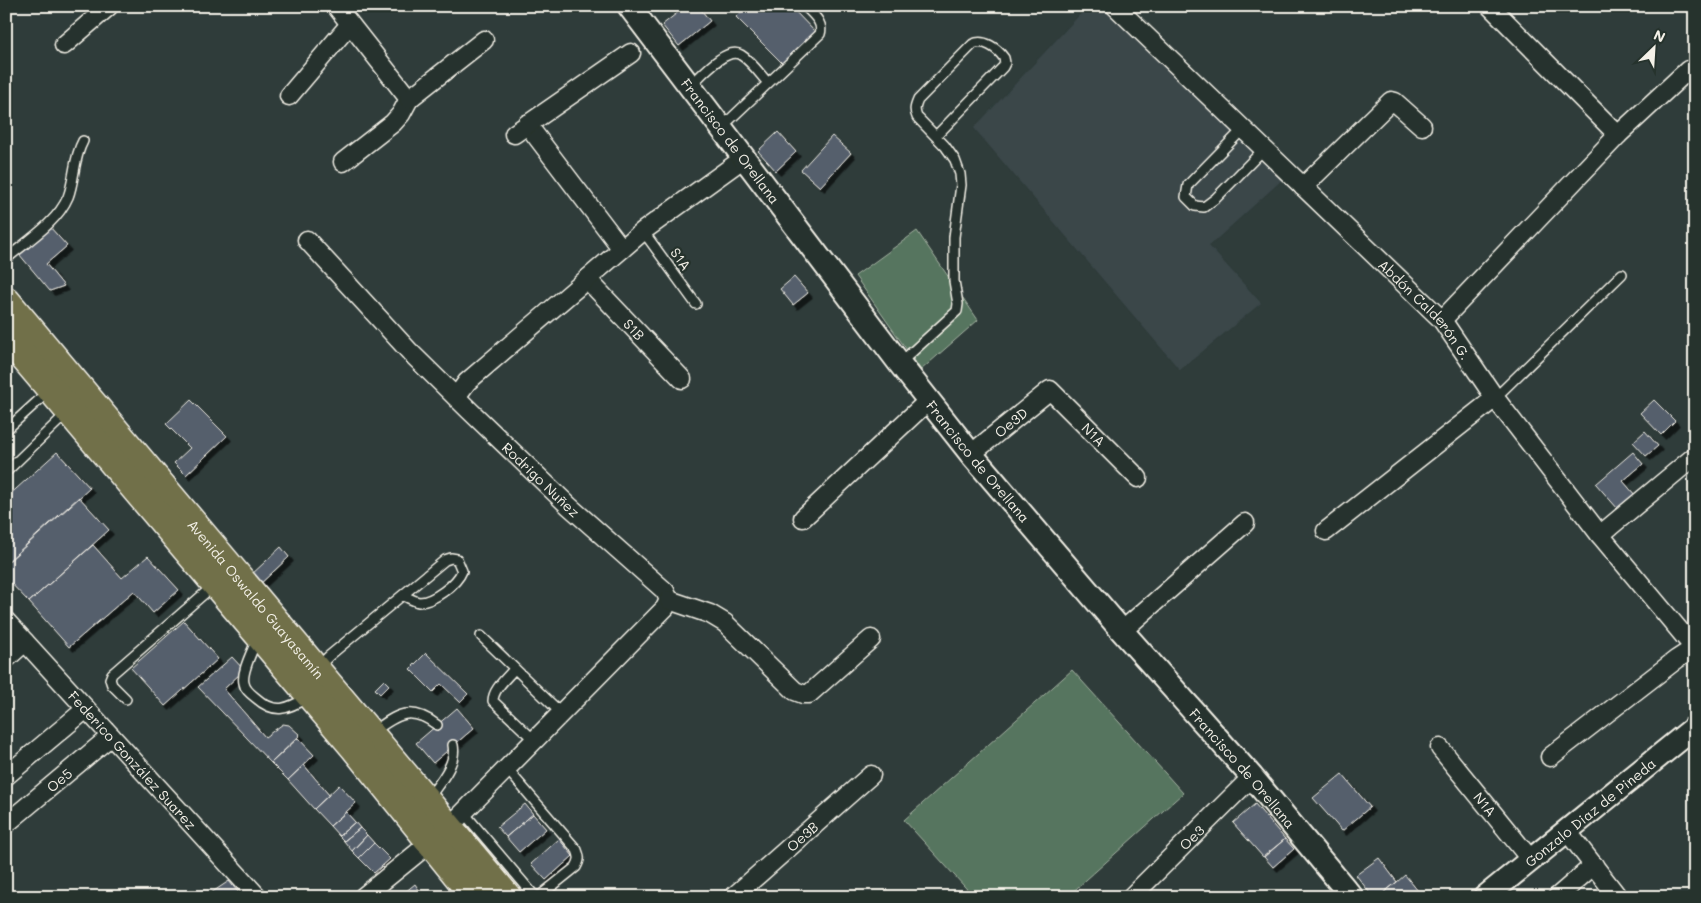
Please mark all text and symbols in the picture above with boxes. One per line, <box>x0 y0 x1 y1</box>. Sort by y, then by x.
north arrow <box>1628 22 1678 72</box>
text: N <box>1651 25 1669 47</box>
street label: Francisco de Orellana <box>677 74 785 207</box>
street label: S1A <box>666 244 696 274</box>
street label: Abdón Calderón G. <box>1375 255 1476 363</box>
street label: S1B <box>620 314 649 344</box>
street label: Francisco de Orellana <box>923 396 1035 526</box>
street label: Oe3D <box>990 403 1031 441</box>
street label: N1A <box>1078 418 1110 450</box>
street label: Rodrigo Nuñez <box>498 438 584 521</box>
street label: Avenida Oswaldo Guayasamín <box>184 515 329 683</box>
street label: Federico González Suarez <box>64 686 201 833</box>
street label: Francisco de Orellana <box>1186 704 1300 832</box>
street label: Gonzalo Diaz de Pineda <box>1521 753 1659 871</box>
street label: Oe5 <box>42 763 76 796</box>
street label: N1A <box>1470 788 1501 820</box>
street label: Oe3B <box>782 817 822 855</box>
street label: Oe3 <box>1175 821 1208 854</box>

